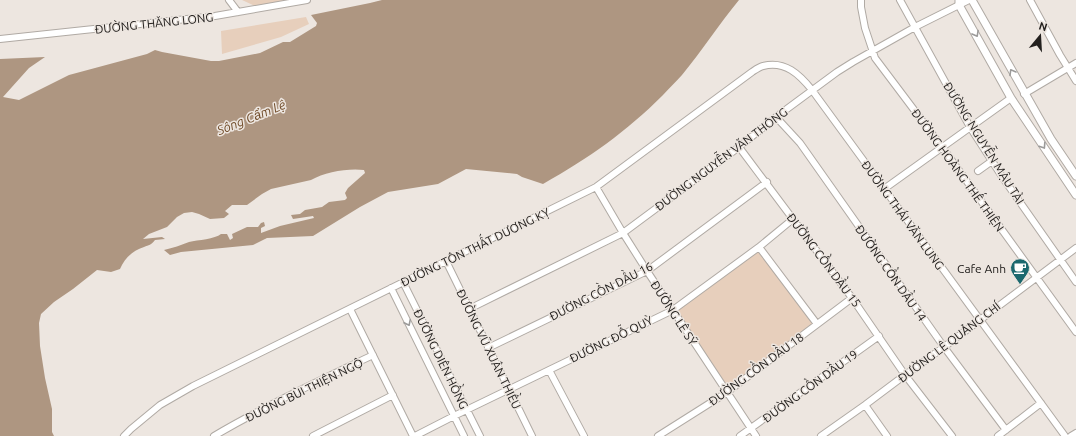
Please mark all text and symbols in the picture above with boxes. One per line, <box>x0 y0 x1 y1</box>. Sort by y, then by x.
street label: ĐƯỜNG THĂNG LONG <box>94 10 214 36</box>
north arrow <box>1020 16 1060 56</box>
text: N <box>1037 20 1049 33</box>
one-way arrow <box>971 30 978 38</box>
one-way arrow <box>1009 68 1016 76</box>
street label: ĐƯỜNG NGUYỄN MẬU TÀI <box>940 79 1029 207</box>
water label: Sông Cẩm Lệ <box>214 97 288 138</box>
street label: ĐƯỜNG NGUYỄN VĂN THÔNG <box>651 103 790 213</box>
street label: ĐƯỜNG HOÀNG THẾ THIỆN <box>908 105 1009 234</box>
one-way arrow <box>1038 142 1045 149</box>
street label: ĐƯỜNG THÁI VĂN LUNG <box>859 158 947 272</box>
street label: ĐƯỜNG TÔN THẤT DƯƠNG KỴ <box>397 203 552 290</box>
street label: ĐƯỜNG CỒN DẦU 15 <box>784 209 866 309</box>
street label: ĐƯỜNG CỒN DẦU 14 <box>853 221 931 324</box>
street label: ĐƯỜNG CỒN DẦU 16 <box>546 257 655 323</box>
cafe icon: Cafe Anh <box>1009 257 1031 285</box>
place label: Cafe Anh <box>957 262 1006 275</box>
street label: ĐƯỜNG LÊ SỸ <box>648 278 700 348</box>
street label: ĐƯỜNG VŨ XUÂN THIỀU <box>454 286 526 411</box>
street label: ĐƯỜNG LÊ QUẢNG CHÍ <box>895 298 1003 385</box>
street label: ĐƯỜNG DIÊN HỒNG <box>411 306 473 411</box>
street label: ĐƯỜNG ĐỖ QUỲ <box>567 312 655 365</box>
one-way arrow <box>403 319 411 327</box>
street label: ĐƯỜNG CỒN DẦU 18 <box>704 328 806 408</box>
street label: ĐƯỜNG CỒN DẦU 19 <box>758 345 860 425</box>
street label: ĐƯỜNG BÙI THIỆN NGỘ <box>243 356 365 425</box>

